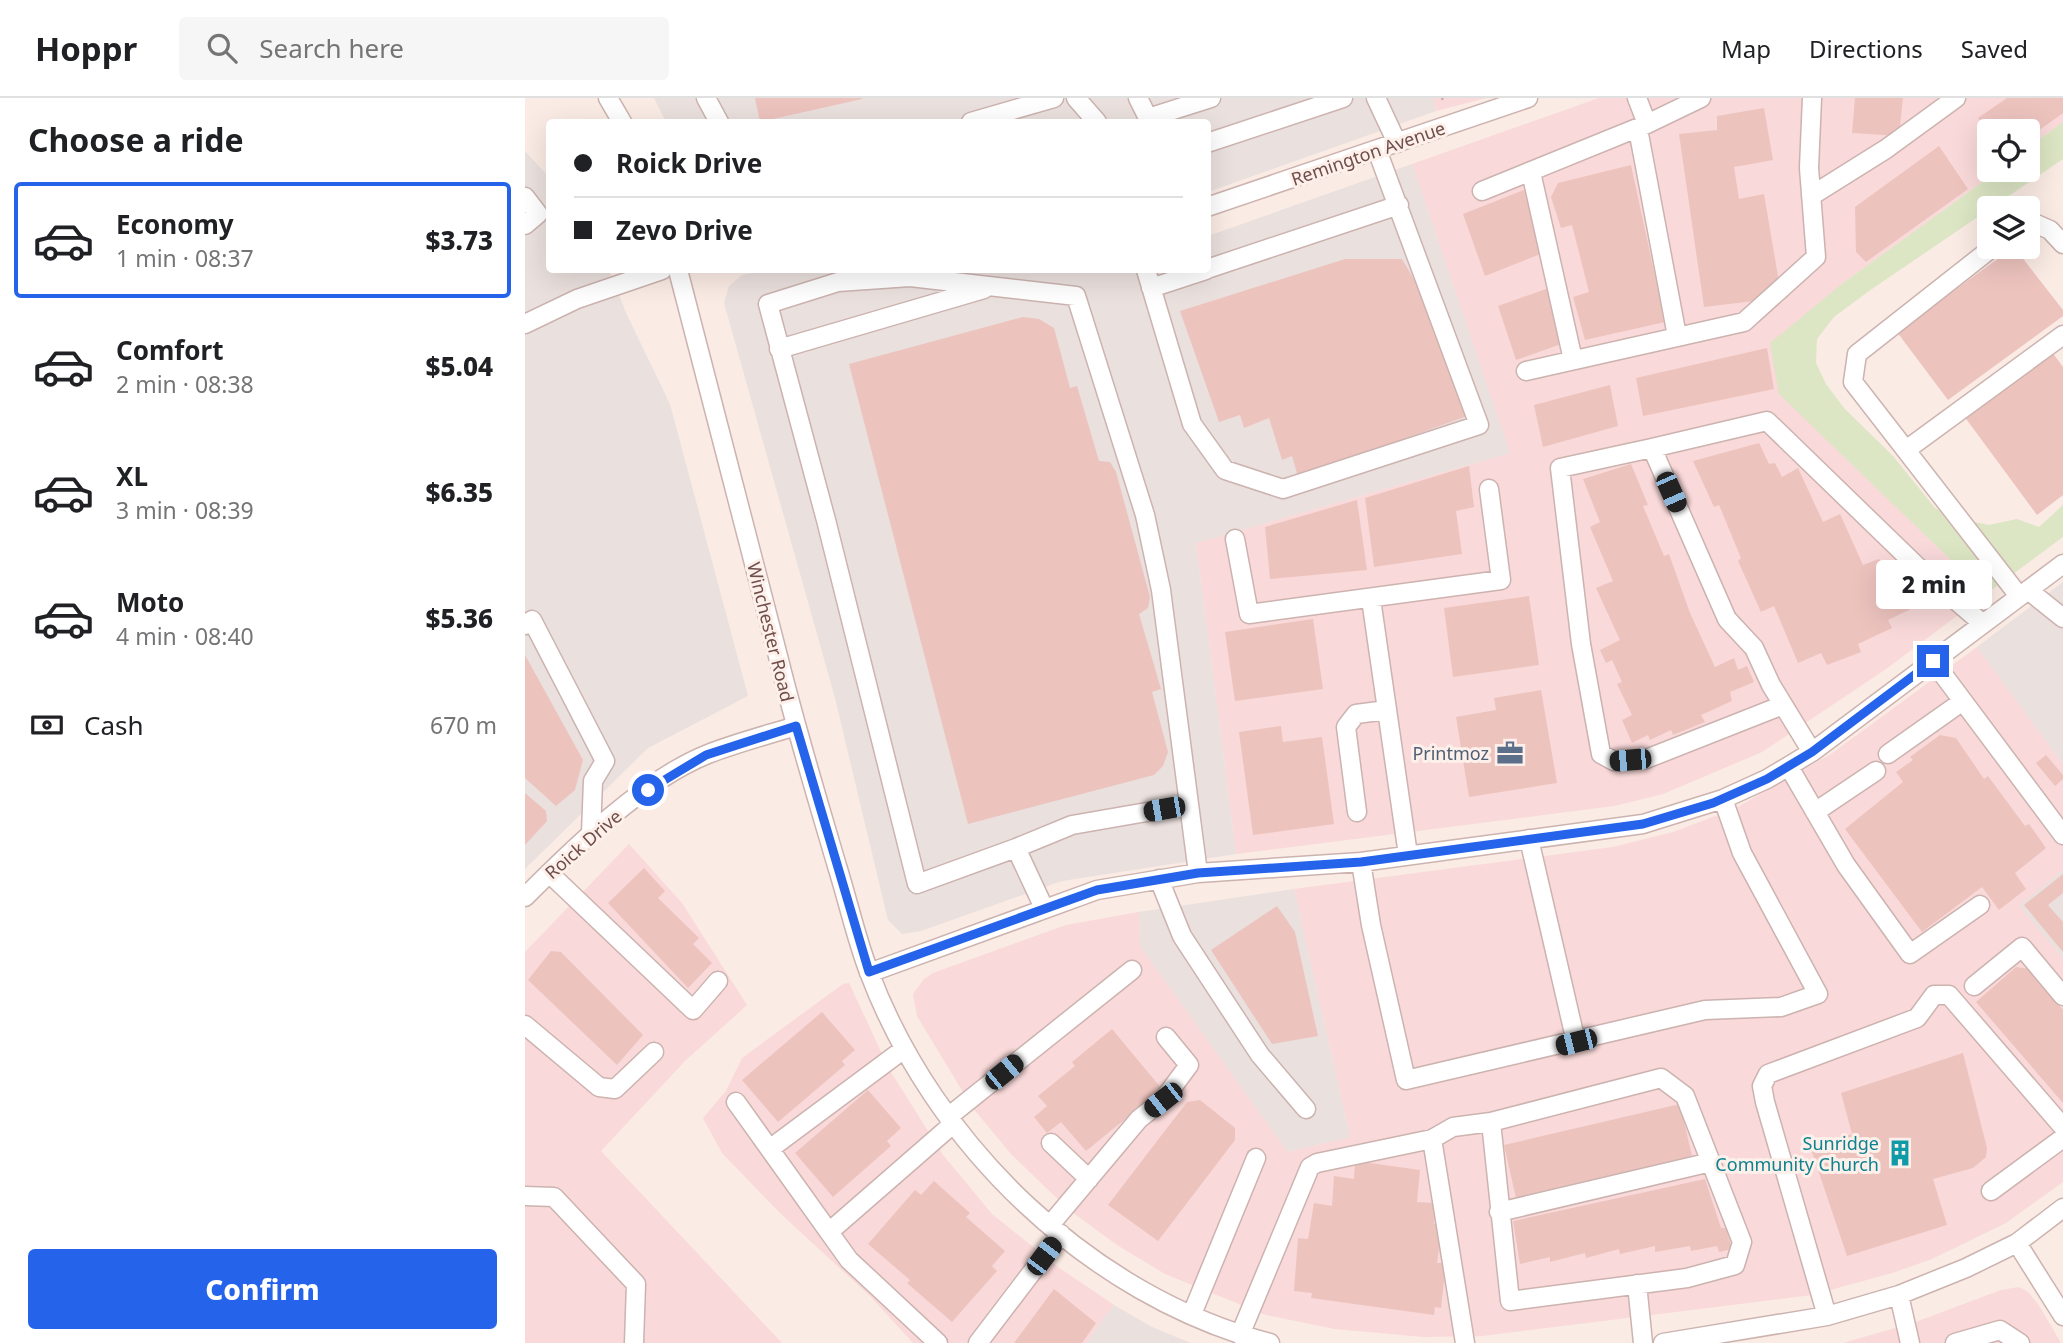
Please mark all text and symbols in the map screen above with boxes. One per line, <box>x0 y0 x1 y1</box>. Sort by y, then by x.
search box <box>179 17 669 80</box>
text: Hoppr <box>35 26 137 71</box>
icon: search <box>203 29 241 67</box>
text: Search here <box>259 30 404 66</box>
text: Map <box>1721 32 1771 65</box>
text: Directions <box>1809 32 1923 65</box>
text: Saved <box>1961 32 2028 65</box>
street label: Remington Avenue <box>1288 115 1448 191</box>
text: Choose a ride <box>28 118 244 161</box>
map controls <box>1977 119 2040 259</box>
button: locate <box>1977 119 2040 182</box>
text: Roick Drive <box>616 145 762 181</box>
button: layers <box>1977 196 2040 259</box>
text: Economy <box>116 206 234 242</box>
icon: car <box>32 209 95 272</box>
text: Zevo Drive <box>616 212 753 248</box>
text: $3.73 <box>426 222 493 258</box>
text: 1 min · 08:37 <box>116 242 254 274</box>
text: Comfort <box>116 332 224 368</box>
icon: car <box>32 335 95 398</box>
text: $5.04 <box>426 348 493 384</box>
text: 2 min · 08:38 <box>116 368 254 400</box>
text: XL <box>116 458 148 494</box>
icon: car <box>32 461 95 524</box>
car <box>1653 469 1690 515</box>
text: $6.35 <box>426 474 493 510</box>
text: 3 min · 08:39 <box>116 494 254 526</box>
street label: Winchester Road <box>742 560 800 704</box>
callout: 2 min <box>1875 560 1991 608</box>
text: 2 min <box>1902 568 1966 600</box>
text: Moto <box>116 584 184 620</box>
icon: car <box>32 587 95 650</box>
text: $5.36 <box>426 600 493 636</box>
text: 4 min · 08:40 <box>116 620 254 652</box>
route end <box>1917 645 1949 677</box>
icon: cash <box>28 706 66 744</box>
text: Cash <box>84 707 144 743</box>
text: 670 m <box>430 709 497 741</box>
office icon: Printmoz <box>1495 738 1525 768</box>
place label: Printmoz <box>1412 741 1489 765</box>
car <box>1609 748 1652 772</box>
route start <box>632 774 664 806</box>
car <box>1142 795 1187 823</box>
street label: Roick Drive <box>540 804 626 884</box>
car <box>1554 1027 1599 1057</box>
car <box>982 1051 1027 1093</box>
car <box>1140 1079 1187 1121</box>
place label: Sunridge Community Church <box>1715 1131 1879 1176</box>
building icon: Sunridge Community Church <box>1885 1138 1915 1168</box>
car <box>1023 1233 1066 1279</box>
button: Confirm <box>28 1249 497 1329</box>

